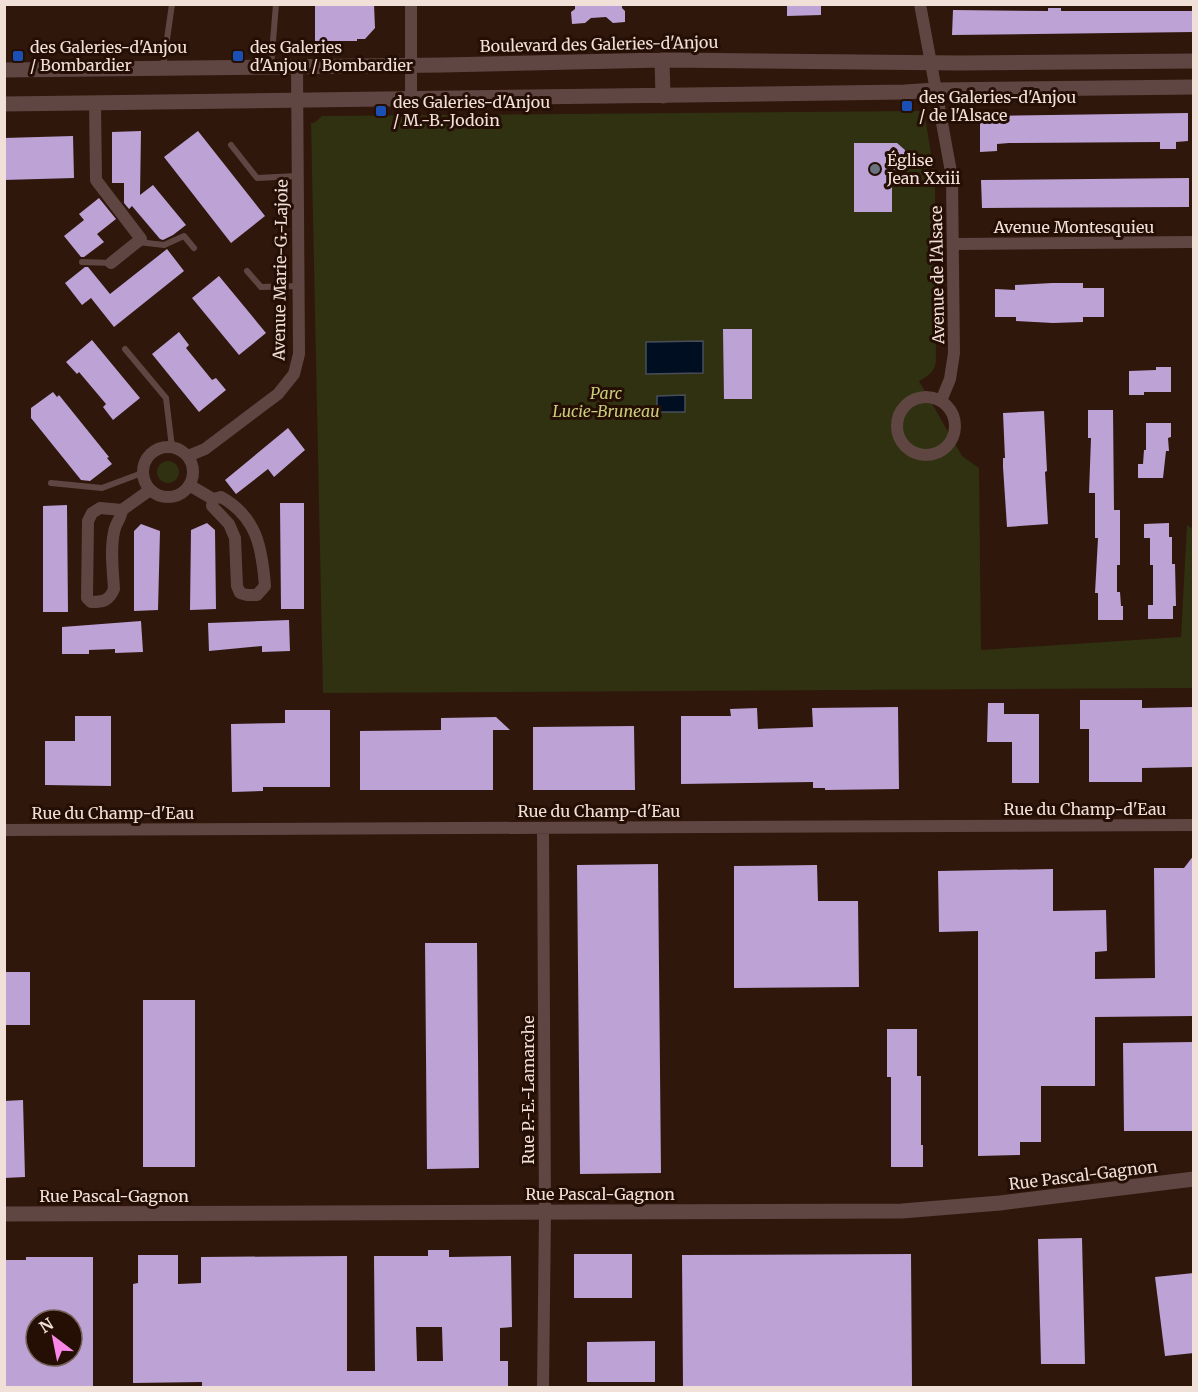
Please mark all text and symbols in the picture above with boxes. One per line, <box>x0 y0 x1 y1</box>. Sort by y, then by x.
street label: Boulevard des Galeries-d'Anjou <box>479 32 719 56</box>
place label: des Galeries-d'Anjou / Bombardier <box>30 37 187 75</box>
place label: des Galeries d'Anjou / Bombardier <box>250 37 413 75</box>
marker: des Galeries-d'Anjou / Bombardier <box>11 49 25 63</box>
marker: des Galeries d'Anjou / Bombardier <box>231 49 245 63</box>
place label: des Galeries-d'Anjou / de l'Alsace <box>919 87 1076 125</box>
place label: des Galeries-d'Anjou / M.-B.-Jodoin <box>393 92 550 130</box>
marker: des Galeries-d'Anjou / de l'Alsace <box>900 99 914 113</box>
marker: des Galeries-d'Anjou / M.-B.-Jodoin <box>374 104 388 118</box>
place label: Église Jean Xxiii <box>886 150 961 188</box>
marker: Église Jean Xxiii <box>868 162 882 176</box>
street label: Avenue Marie-G.-Lajoie <box>268 179 292 362</box>
street label: Avenue de l'Alsace <box>926 206 948 345</box>
street label: Avenue Montesquieu <box>993 217 1154 237</box>
park label: Parc Lucie-Bruneau <box>552 383 660 421</box>
street label: Rue du Champ-d'Eau <box>1004 799 1166 819</box>
street label: Rue du Champ-d'Eau <box>518 801 680 821</box>
street label: Rue du Champ-d'Eau <box>32 803 194 823</box>
street label: Rue P.-E.-Lamarche <box>518 1015 538 1165</box>
street label: Rue Pascal-Gagnon <box>1008 1156 1159 1194</box>
street label: Rue Pascal-Gagnon <box>525 1184 675 1204</box>
street label: Rue Pascal-Gagnon <box>39 1186 189 1206</box>
north arrow <box>24 1308 84 1368</box>
text: N <box>35 1313 57 1337</box>

